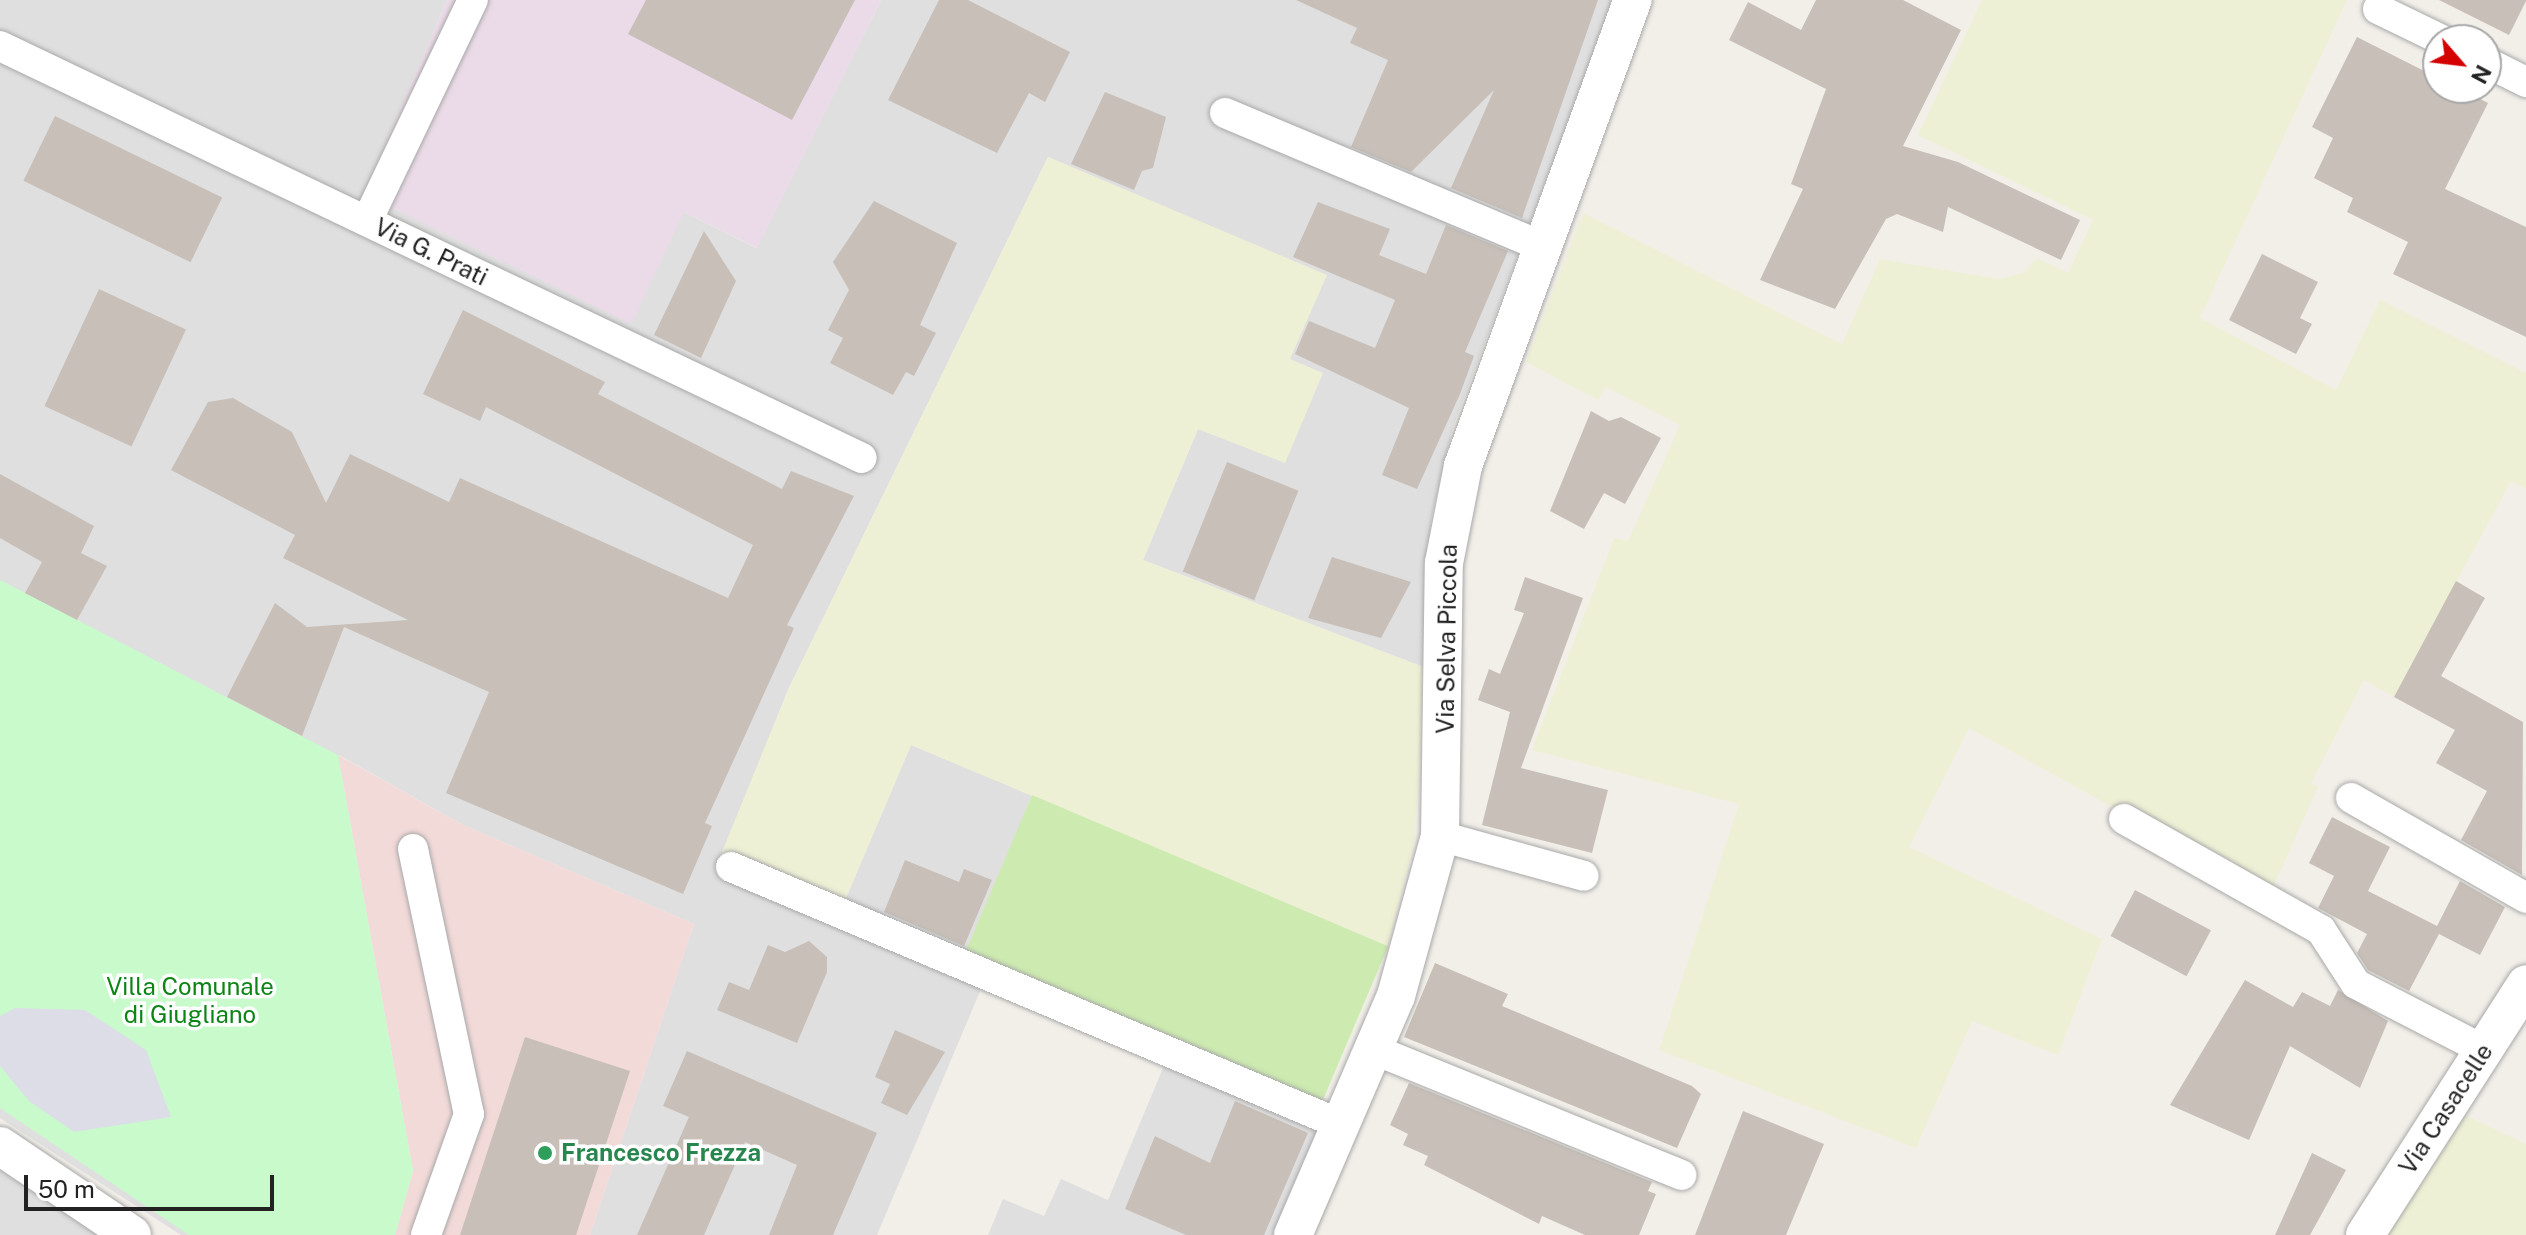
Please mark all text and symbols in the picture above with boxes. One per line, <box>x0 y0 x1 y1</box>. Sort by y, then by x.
north arrow <box>2422 24 2502 104</box>
text: N <box>2466 61 2497 88</box>
street label: Via G. Prati <box>370 212 492 292</box>
street label: Via Selva Piccola <box>1431 544 1463 734</box>
park label: Villa Comunale di Giugliano <box>106 973 274 1029</box>
street label: Via Casacelle <box>2393 1038 2499 1180</box>
place label: Francesco Frezza <box>561 1139 761 1167</box>
marker: Francesco Frezza <box>536 1144 554 1162</box>
scale bar <box>28 1159 278 1209</box>
text: 50 m <box>38 1175 95 1203</box>

